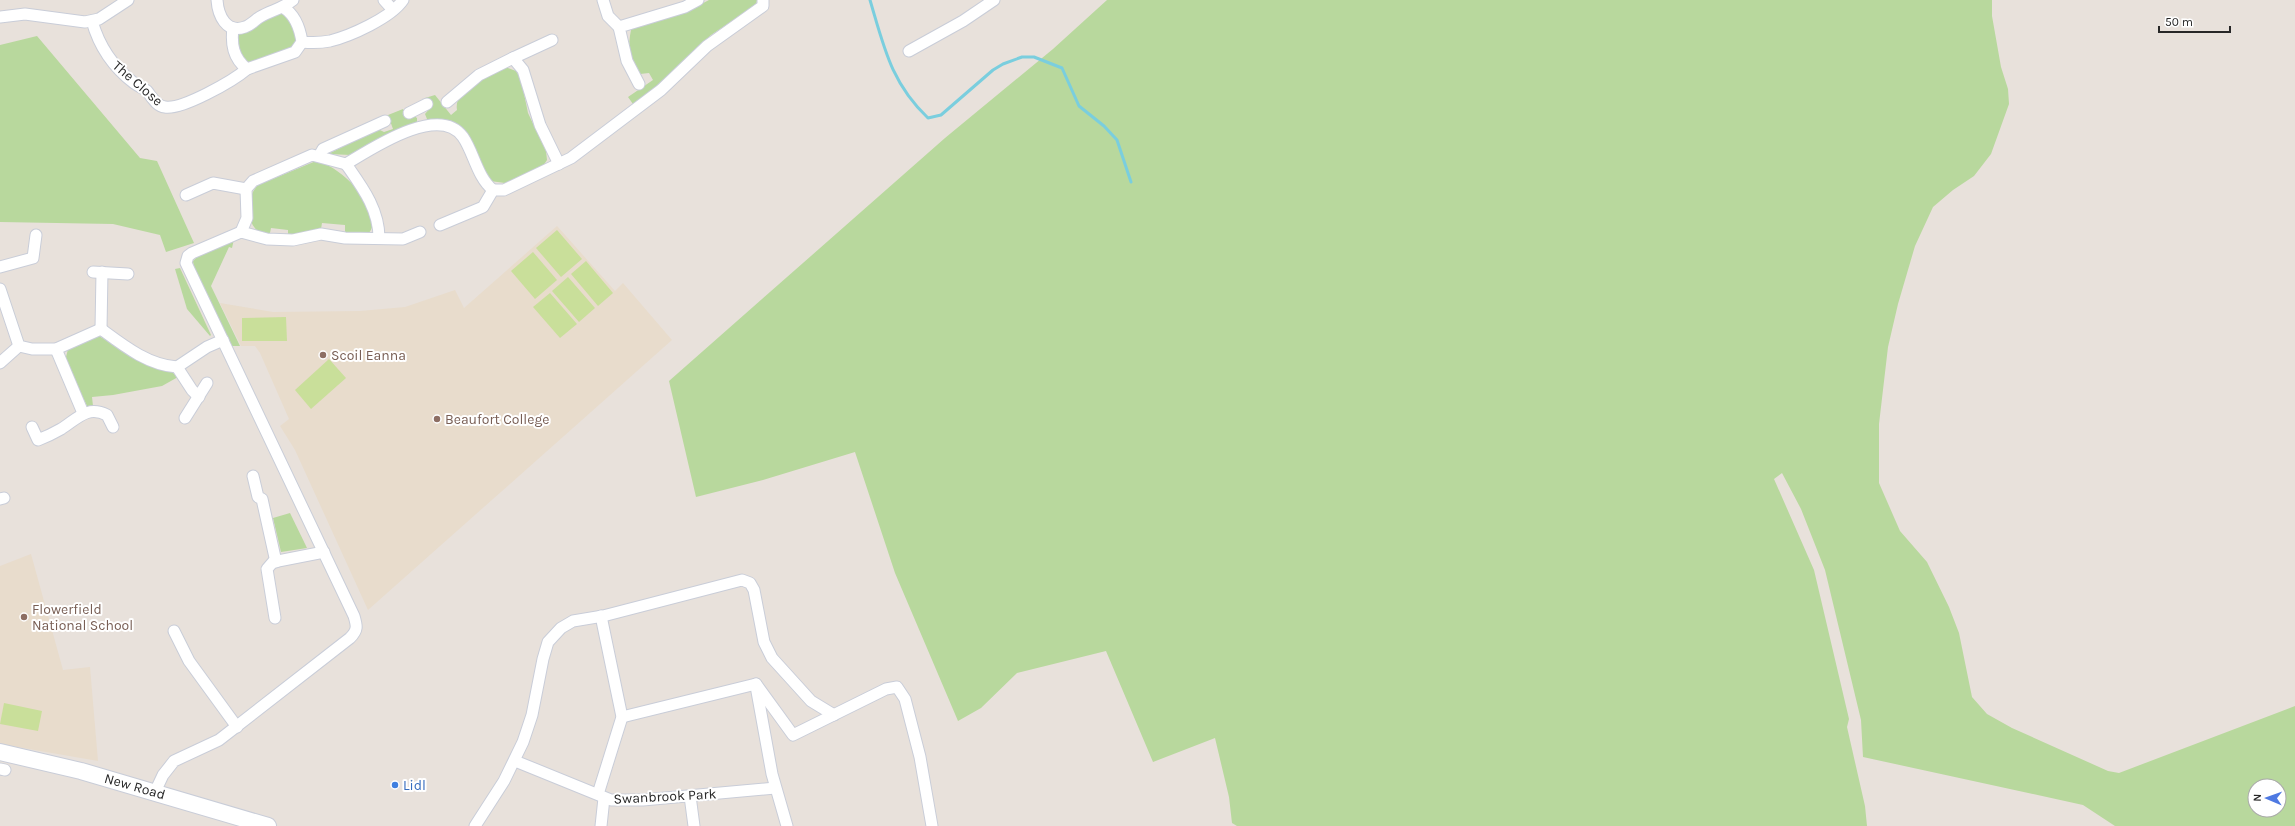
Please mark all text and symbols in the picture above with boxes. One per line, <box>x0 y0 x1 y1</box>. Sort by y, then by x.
scale bar <box>2159 8 2230 34</box>
text: 50 m <box>2165 15 2193 29</box>
street label: The Close <box>109 57 166 110</box>
place label: Scoil Eanna <box>331 347 406 364</box>
marker: Scoil Eanna <box>318 350 328 360</box>
place label: Beaufort College <box>445 411 550 428</box>
marker: Beaufort College <box>432 414 442 424</box>
place label: Flowerfield National School <box>32 601 133 634</box>
marker: Flowerfield National School <box>19 612 29 622</box>
street label: New Road <box>102 770 167 803</box>
place label: Lidl <box>403 777 426 794</box>
north arrow <box>2247 778 2287 818</box>
marker: Lidl <box>390 780 400 790</box>
street label: Swanbrook Park <box>613 785 717 808</box>
text: N <box>2251 793 2264 802</box>

